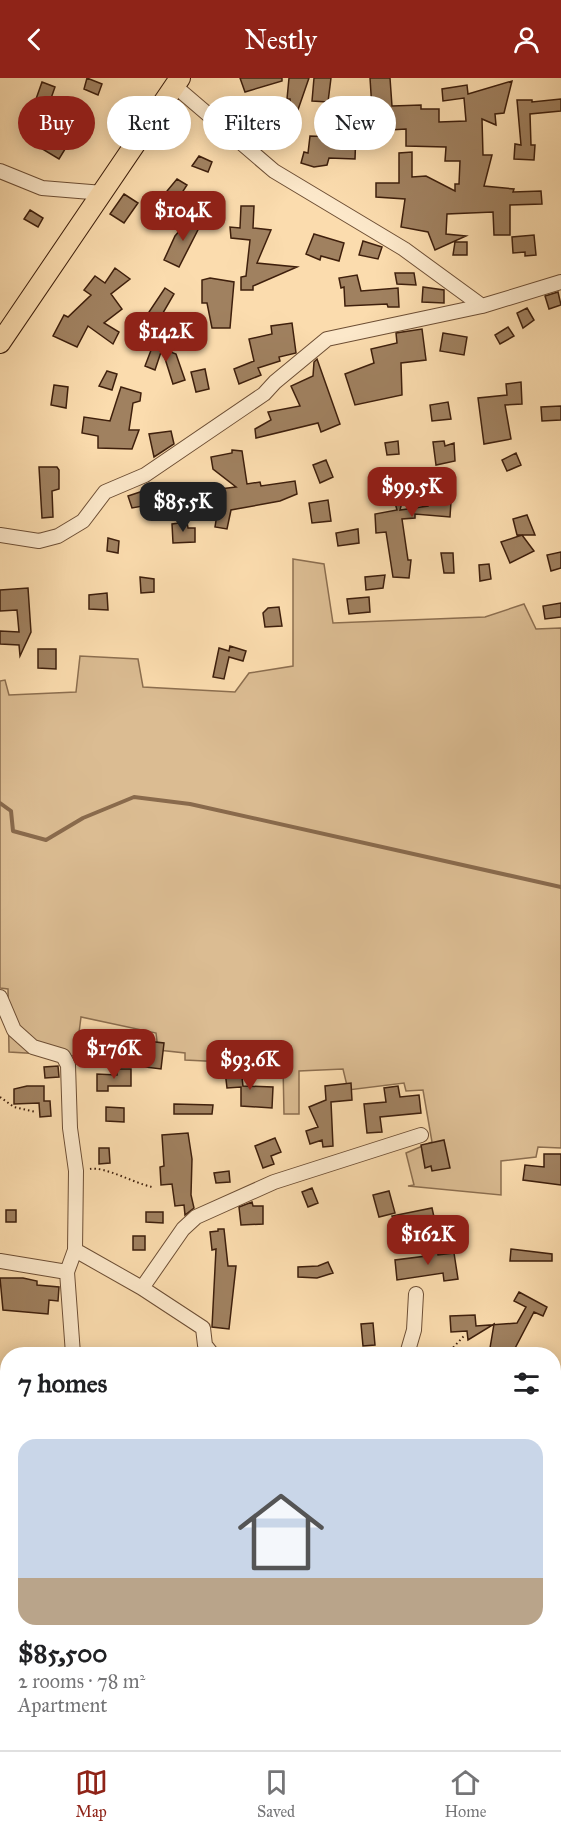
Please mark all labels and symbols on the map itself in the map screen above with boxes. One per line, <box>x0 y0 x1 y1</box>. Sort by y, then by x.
pin: $104K <box>141 191 225 242</box>
pin: $142K <box>124 312 208 363</box>
pin: $99.5K <box>363 467 461 518</box>
pin: $85.5K <box>134 482 232 533</box>
pin: $176K <box>72 1029 156 1080</box>
pin: $93.6K <box>201 1040 299 1091</box>
pin: $162K <box>386 1215 470 1266</box>

